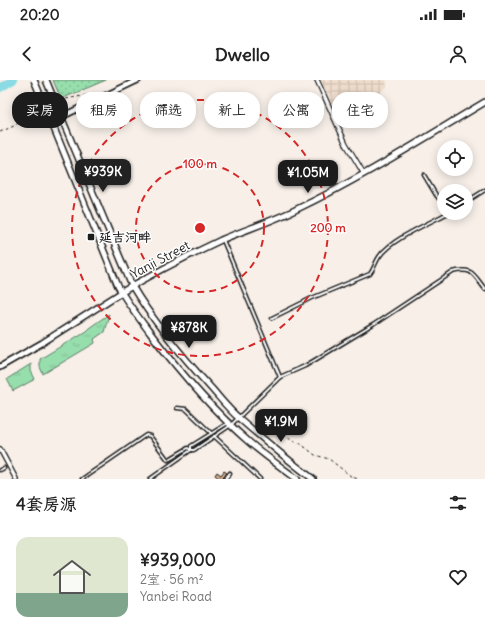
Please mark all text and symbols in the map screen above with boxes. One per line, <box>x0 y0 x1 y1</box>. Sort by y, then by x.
text: 20:20 <box>20 5 60 24</box>
icon: back <box>16 43 38 65</box>
text: Dwello <box>215 43 270 66</box>
icon: person <box>447 43 469 65</box>
chip: 买房 <box>12 92 68 128</box>
chip: 租房 <box>76 92 132 128</box>
chip: 筛选 <box>140 92 196 128</box>
chip: 新上 <box>204 92 260 128</box>
chip: 公寓 <box>268 92 324 128</box>
chip: 住宅 <box>332 92 388 128</box>
map controls <box>437 140 473 220</box>
button: locate <box>437 140 473 176</box>
text: 100 m <box>183 156 217 171</box>
pin: ¥939K <box>75 159 131 193</box>
pin: ¥1.05M <box>275 160 341 194</box>
text: ¥939K <box>84 163 122 180</box>
text: ¥1.05M <box>287 164 329 181</box>
button: layers <box>437 184 473 220</box>
text: 200 m <box>310 220 346 235</box>
centre of rings <box>193 221 207 235</box>
place label: 延吉河畔 <box>99 229 151 246</box>
marker: 延吉河畔 <box>86 232 96 242</box>
street label: Yanji Street <box>128 236 193 282</box>
pin: ¥878K <box>161 315 217 349</box>
text: ¥878K <box>171 319 208 336</box>
pin: ¥1.9M <box>253 409 309 443</box>
text: ¥1.9M <box>264 413 298 430</box>
icon: filters <box>447 492 469 514</box>
text: 4套房源 <box>16 493 77 515</box>
text: ¥939,000 <box>140 549 216 571</box>
icon: home <box>48 553 96 601</box>
icon: heart <box>447 566 469 588</box>
text: 2室 · 56 m² <box>140 571 204 588</box>
text: Yanbei Road <box>140 588 212 605</box>

